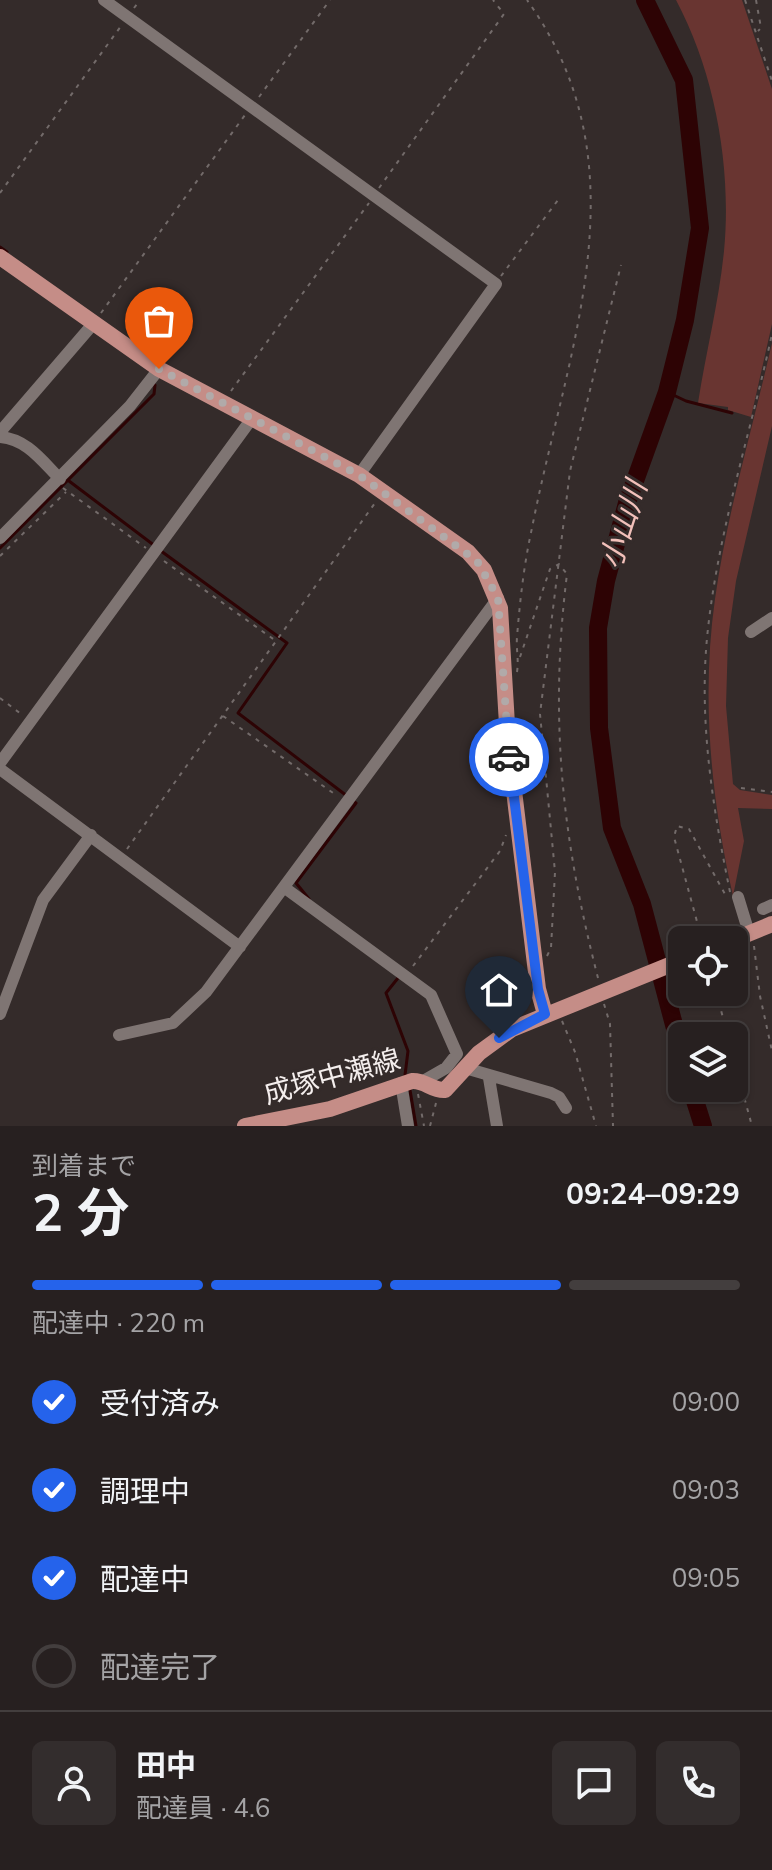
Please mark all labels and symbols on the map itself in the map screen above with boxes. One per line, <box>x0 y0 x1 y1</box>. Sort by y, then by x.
pin <box>125 287 193 369</box>
water label: 小山川 <box>591 473 658 574</box>
courier <box>469 717 549 797</box>
pin <box>465 956 533 1038</box>
street label: 成塚中瀬線 <box>259 1041 405 1113</box>

